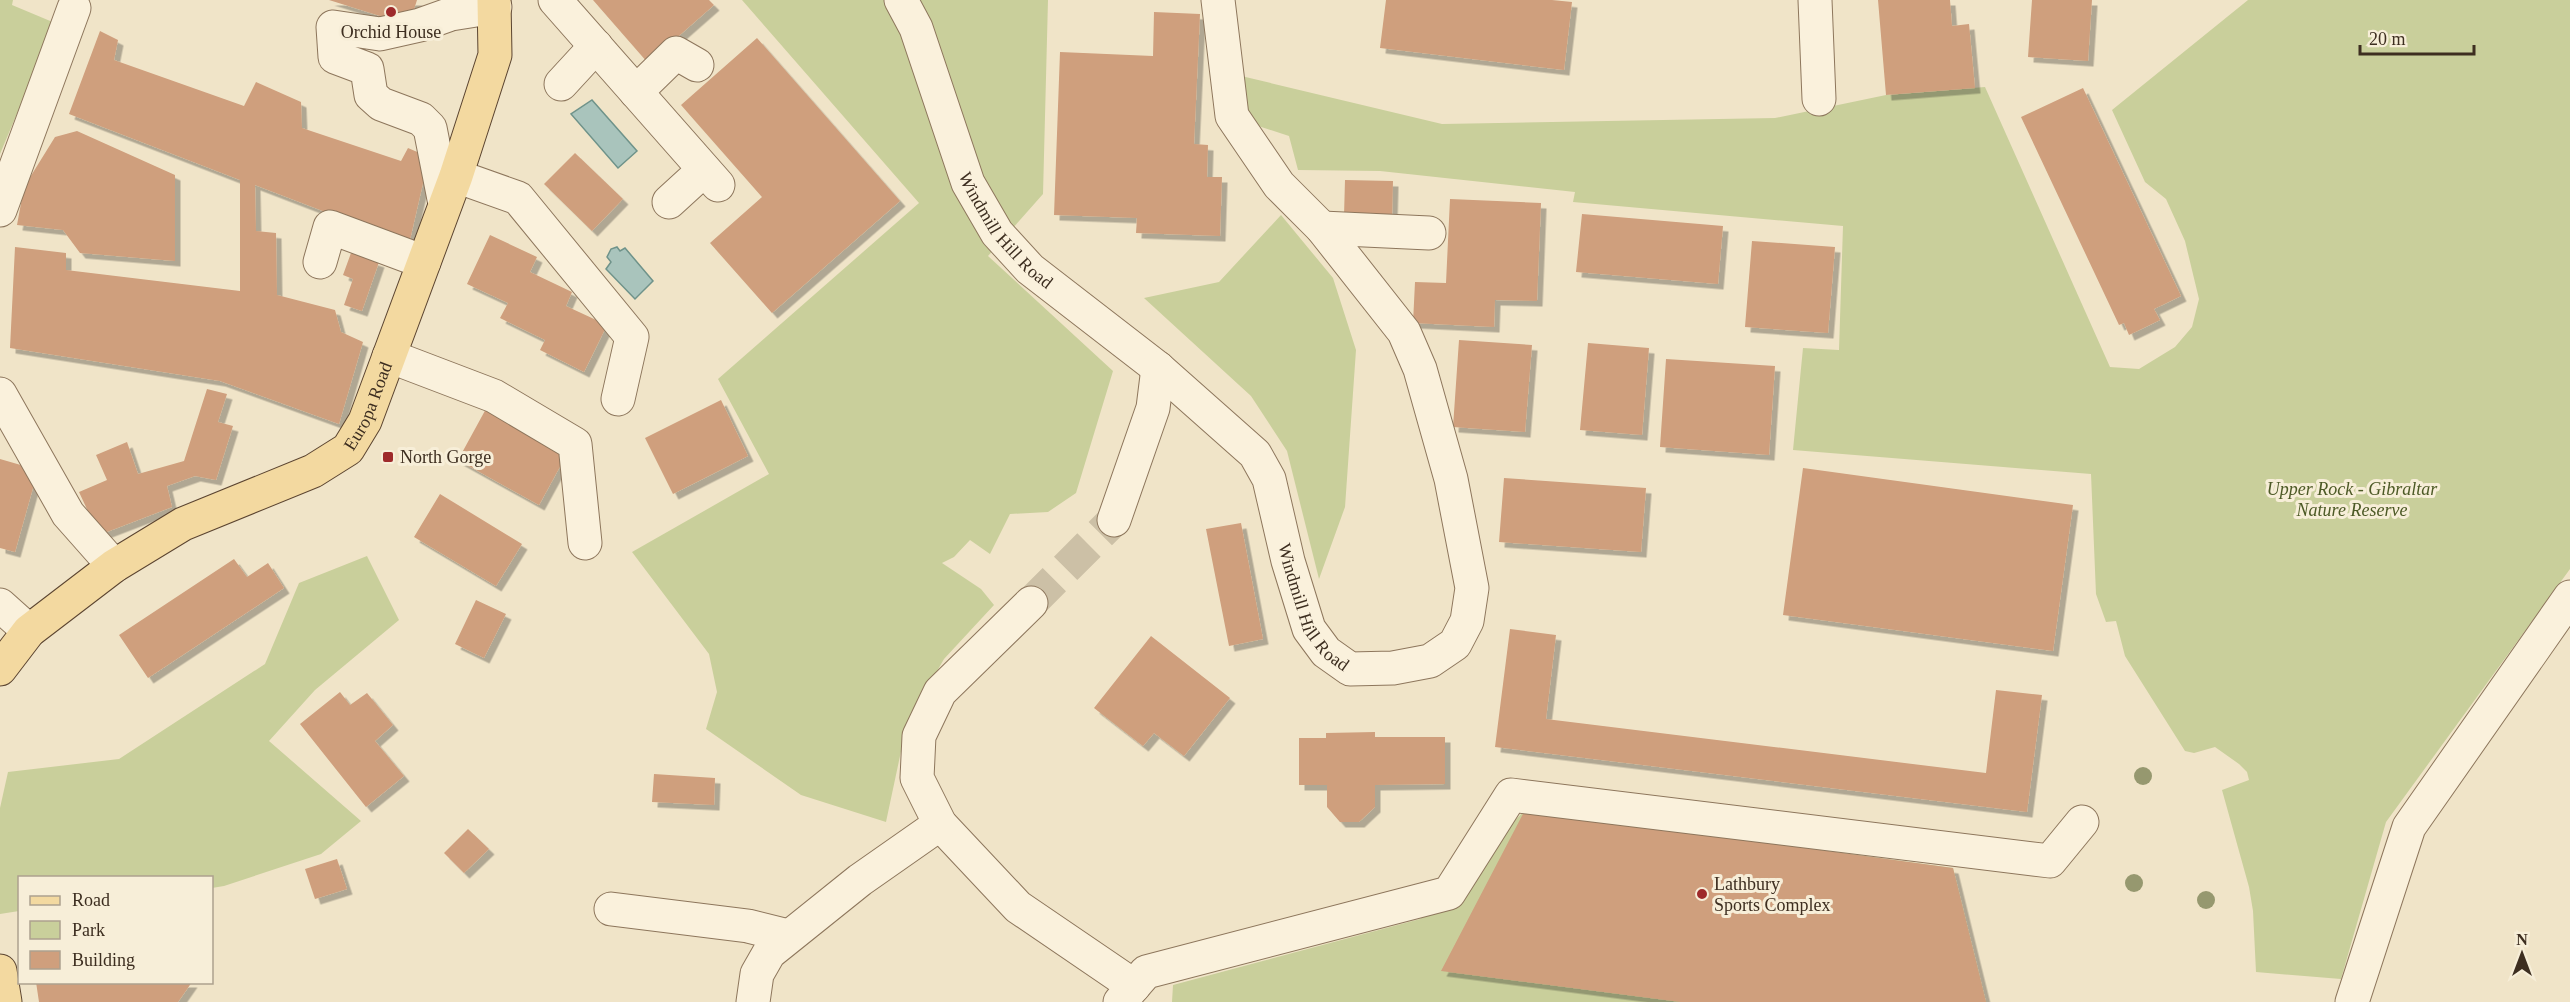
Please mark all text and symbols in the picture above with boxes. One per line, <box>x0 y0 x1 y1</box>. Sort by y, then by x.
marker: Orchid House <box>384 5 398 19</box>
scale bar <box>2360 18 2474 56</box>
place label: Orchid House <box>341 22 441 42</box>
text: 20 m <box>2369 29 2406 49</box>
street label: Windmill Hill Road <box>955 169 1057 293</box>
street label: Europa Road <box>340 359 396 454</box>
place label: North Gorge <box>400 447 491 467</box>
marker: North Gorge <box>381 450 395 464</box>
park label: Upper Rock - Gibraltar Nature Reserve <box>2267 479 2438 520</box>
street label: Windmill Hill Road <box>1274 541 1353 675</box>
place label: Lathbury Sports Complex <box>1714 874 1831 915</box>
legend <box>18 876 213 984</box>
marker: Lathbury Sports Complex <box>1695 887 1709 901</box>
text: Road <box>72 890 110 910</box>
text: Park <box>72 920 105 940</box>
north arrow <box>2492 924 2552 984</box>
text: N <box>2516 931 2528 948</box>
text: Building <box>72 950 135 970</box>

